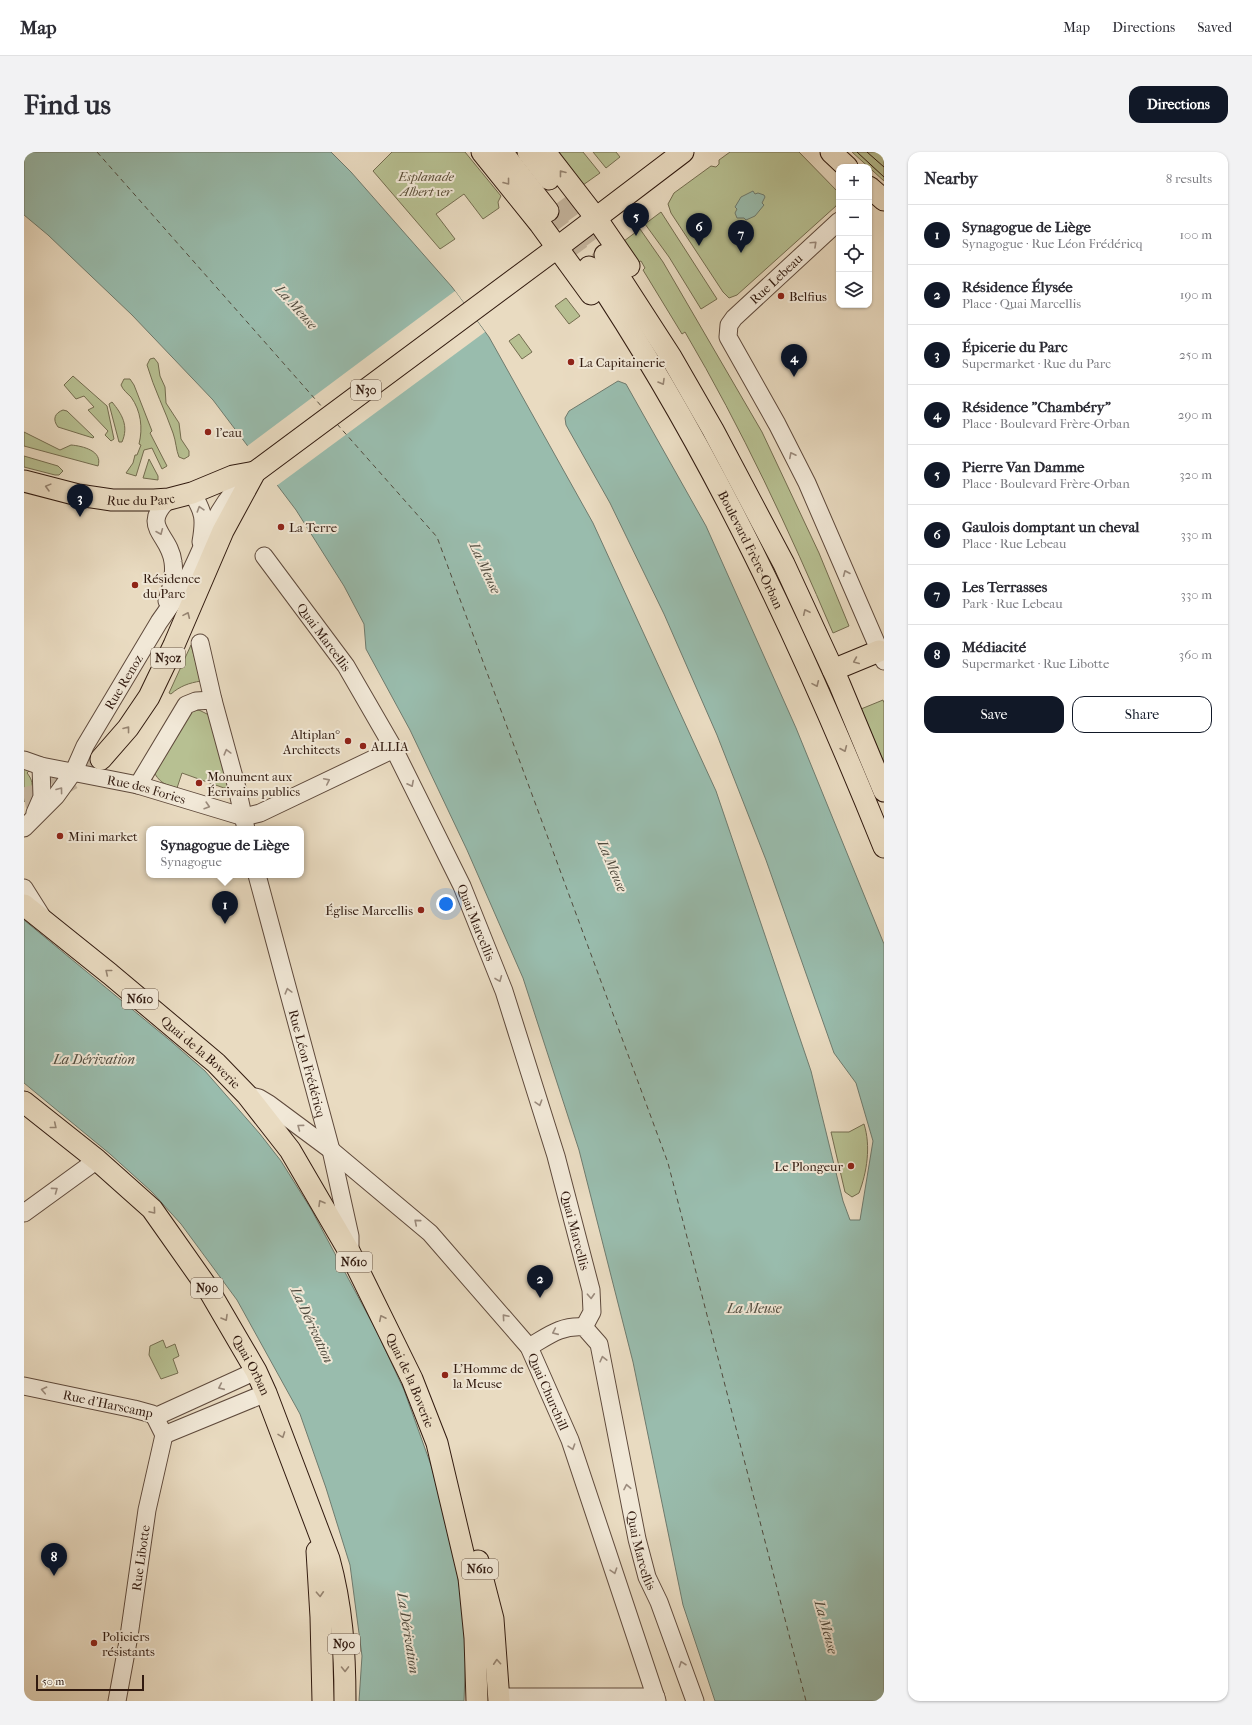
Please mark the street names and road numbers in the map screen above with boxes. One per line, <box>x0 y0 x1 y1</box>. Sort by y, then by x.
street label: Rue Lebeau <box>747 250 806 307</box>
road number: N30 <box>351 380 381 400</box>
street label: Boulevard Frère-Orban <box>715 488 787 611</box>
street label: Rue du Parc <box>106 490 177 508</box>
street label: Quai Marcellis <box>294 600 355 674</box>
road number: N30z <box>151 648 185 668</box>
street label: Rue Renoz <box>101 652 146 712</box>
street label: Rue des Fories <box>106 772 188 807</box>
street label: Quai Marcellis <box>454 882 499 963</box>
road number: N610 <box>122 989 158 1009</box>
street label: Rue Léon Frédéricq <box>286 1008 329 1119</box>
street label: Quai de la Boverie <box>158 1012 244 1092</box>
street label: Quai Marcellis <box>558 1189 593 1272</box>
road number: N610 <box>336 1252 372 1272</box>
road number: N90 <box>191 1278 223 1298</box>
street label: Quai de la Boverie <box>383 1330 438 1430</box>
street label: Quai Orban <box>229 1332 274 1398</box>
street label: Quai Churchill <box>525 1351 572 1433</box>
street label: Rue d'Harscamp <box>62 1387 154 1421</box>
street label: Quai Marcellis <box>624 1509 660 1592</box>
street label: Rue Libotte <box>128 1523 152 1592</box>
road number: N610 <box>462 1559 498 1579</box>
road number: N90 <box>328 1634 360 1654</box>

